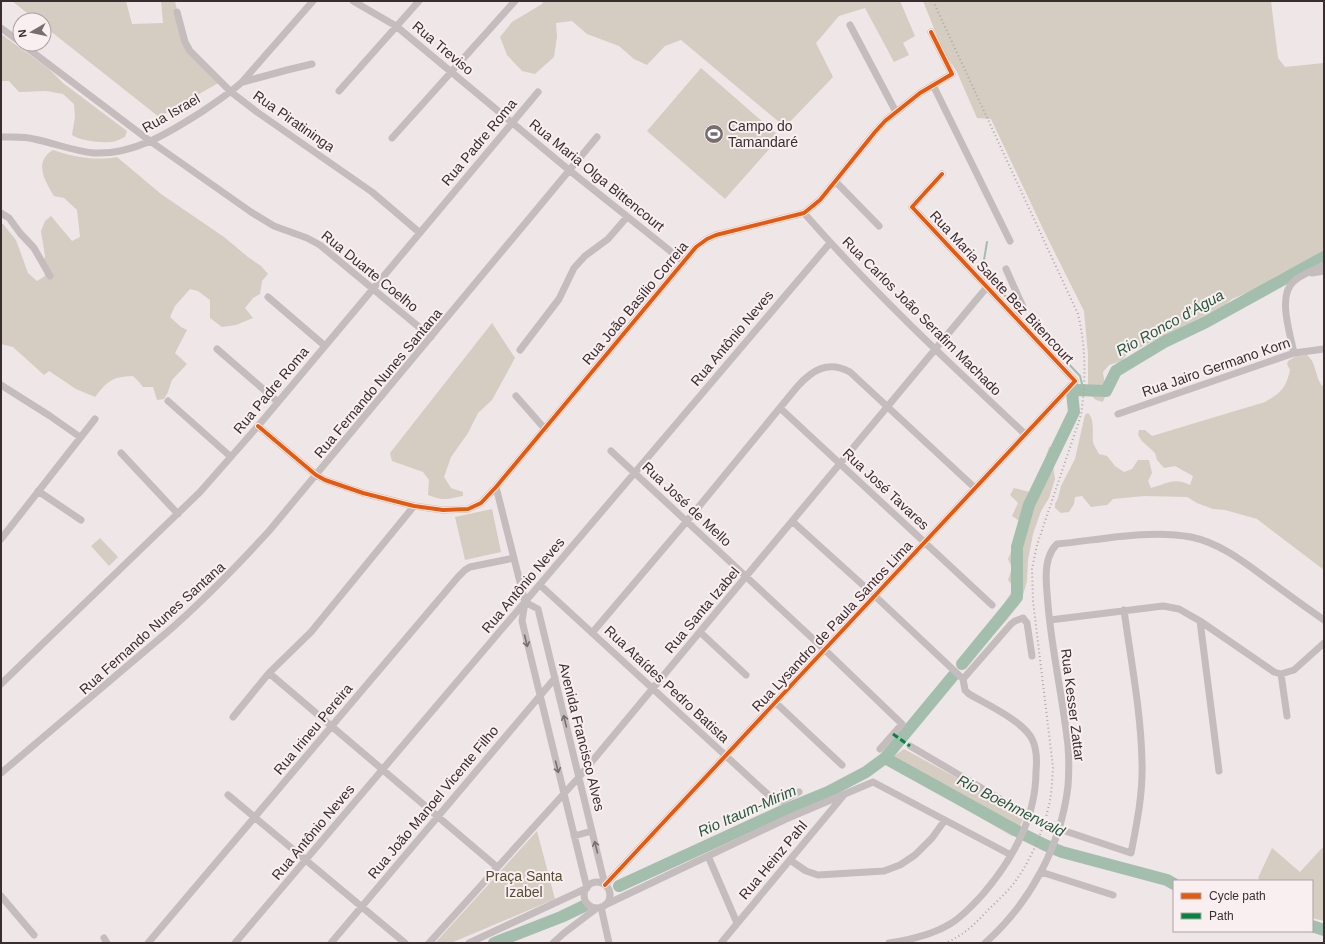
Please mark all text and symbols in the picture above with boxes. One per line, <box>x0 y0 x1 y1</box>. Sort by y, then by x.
north arrow <box>12 12 52 52</box>
street label: Rua Treviso <box>409 18 477 78</box>
text: N <box>16 29 29 38</box>
street label: Rua Piratininga <box>250 87 338 155</box>
street label: Rua Israel <box>139 90 203 136</box>
street label: Rua Padre Roma <box>438 95 520 189</box>
street label: Rua Maria Olga Bittencourt <box>526 116 668 234</box>
place label: Campo do Tamandaré <box>728 118 798 150</box>
sports icon: Campo do Tamandaré <box>703 123 725 145</box>
street label: Rua Maria Salete Bez Bitencourt <box>927 207 1077 367</box>
street label: Rua Duarte Coelho <box>318 227 422 315</box>
street label: Rua Carlos João Serafim Machado <box>839 233 1005 399</box>
street label: Rua João Basílio Correia <box>579 238 691 368</box>
water label: Rio Ronco d'Água <box>1113 286 1227 359</box>
street label: Rua Antônio Neves <box>687 287 777 389</box>
street label: Rua Fernando Nunes Santana <box>311 305 445 461</box>
street label: Rua Jairo Germano Korn <box>1140 334 1292 400</box>
street label: Rua Padre Roma <box>230 343 312 437</box>
street label: Rua José Tavares <box>840 445 932 533</box>
street label: Rua José de Mello <box>639 459 735 550</box>
street label: Rua Antônio Neves <box>478 534 568 636</box>
street label: Rua Lysandro de Paula Santos Lima <box>749 537 916 715</box>
street label: Rua Fernando Nunes Santana <box>76 558 228 697</box>
street label: Rua Santa Izabel <box>661 564 743 656</box>
street label: Rua Ataídes Pedro Batista <box>601 622 733 746</box>
one-way arrow <box>523 634 531 647</box>
street label: Rua Kesser Zattar <box>1058 648 1088 763</box>
street label: Avenida Francisco Alves <box>556 661 608 813</box>
street label: Rua Irineu Pereira <box>270 680 356 778</box>
one-way arrow <box>561 715 568 728</box>
street label: Rua João Manoel Vicente Filho <box>364 722 502 882</box>
one-way arrow <box>554 760 561 773</box>
water label: Rio Boehmerwald <box>955 771 1068 840</box>
street label: Rua Antônio Neves <box>268 781 358 883</box>
water label: Rio Itaum-Mirim <box>695 781 799 840</box>
street label: Rua Heinz Pahl <box>736 818 810 902</box>
one-way arrow <box>591 841 599 854</box>
park label: Praça Santa Izabel <box>485 868 563 900</box>
legend <box>1173 880 1313 932</box>
text: Cycle path <box>1209 889 1266 903</box>
text: Path <box>1209 909 1234 923</box>

